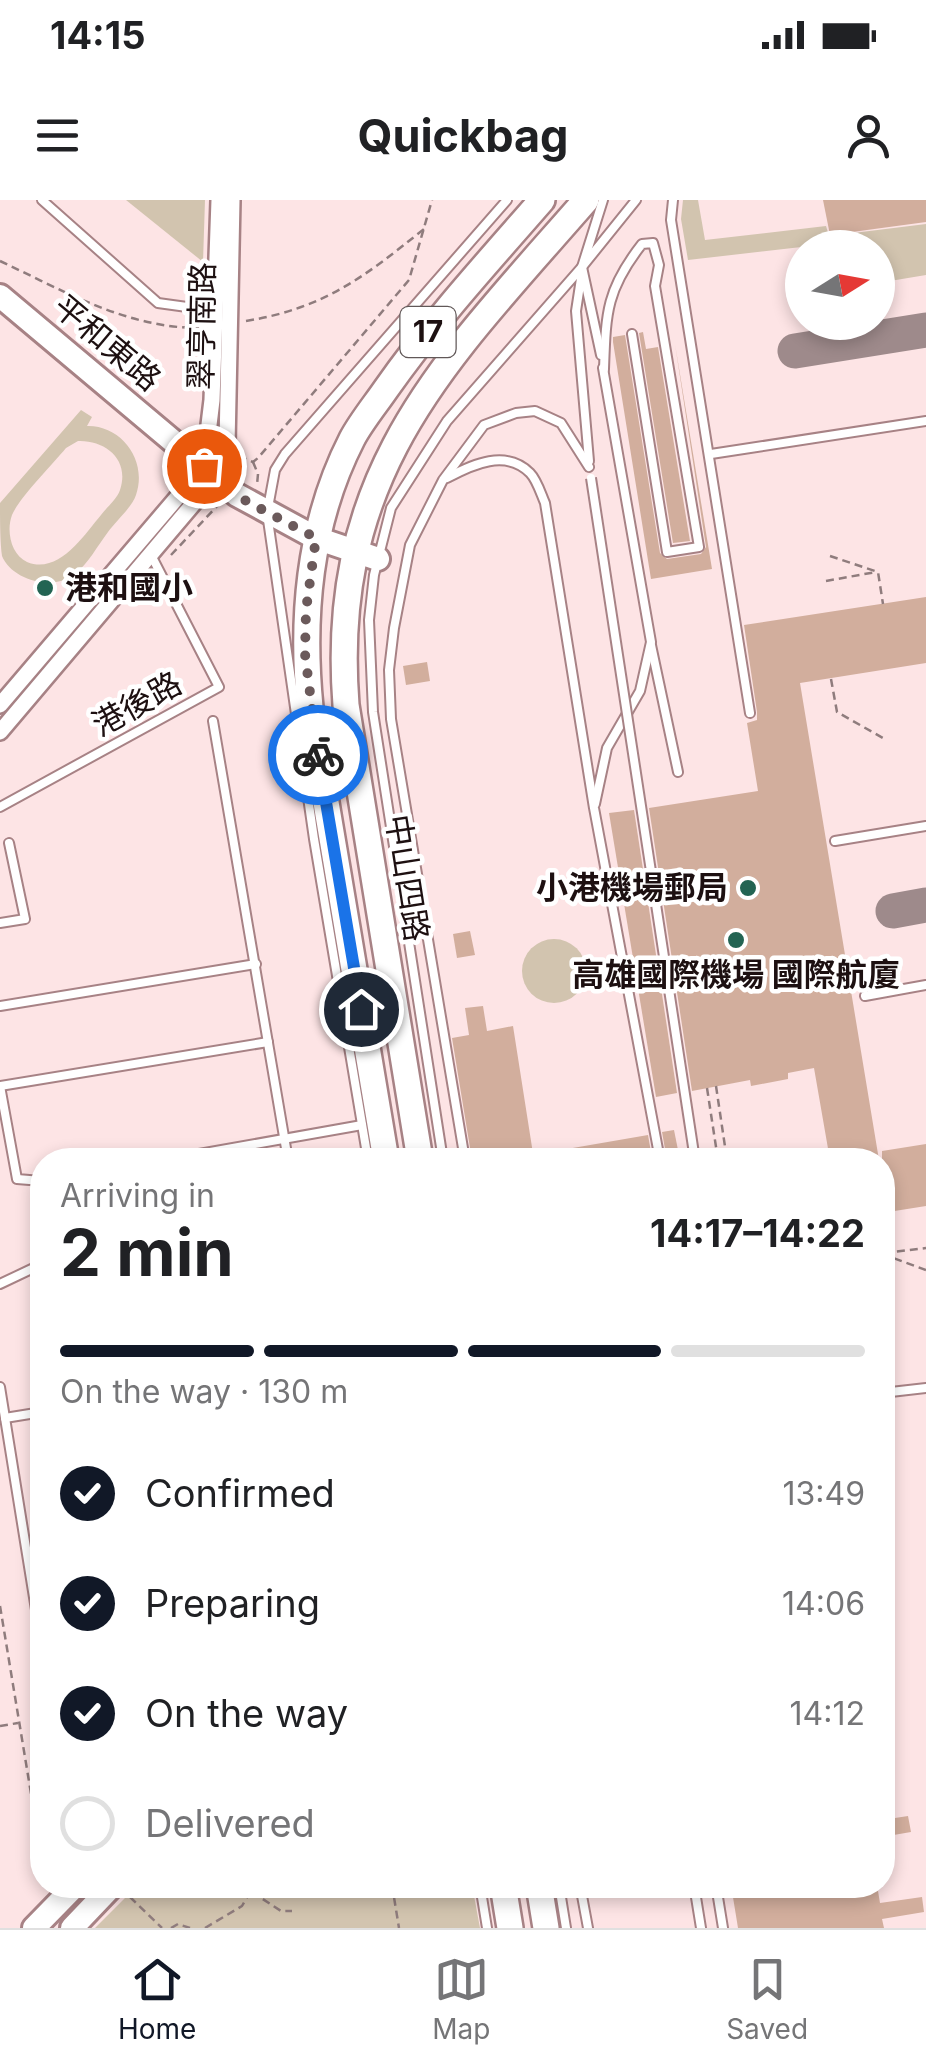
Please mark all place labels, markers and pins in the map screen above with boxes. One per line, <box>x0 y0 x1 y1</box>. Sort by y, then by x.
pin <box>162 424 247 509</box>
place label: 港和國小 <box>65 568 193 607</box>
marker: 港和國小 <box>34 577 56 599</box>
place label: 小港機場郵局 <box>536 868 728 907</box>
marker: 小港機場郵局 <box>737 877 759 899</box>
marker: 高雄國際機場 國際航廈 <box>725 929 747 951</box>
place label: 高雄國際機場 國際航廈 <box>572 955 900 994</box>
pin <box>319 967 404 1052</box>

